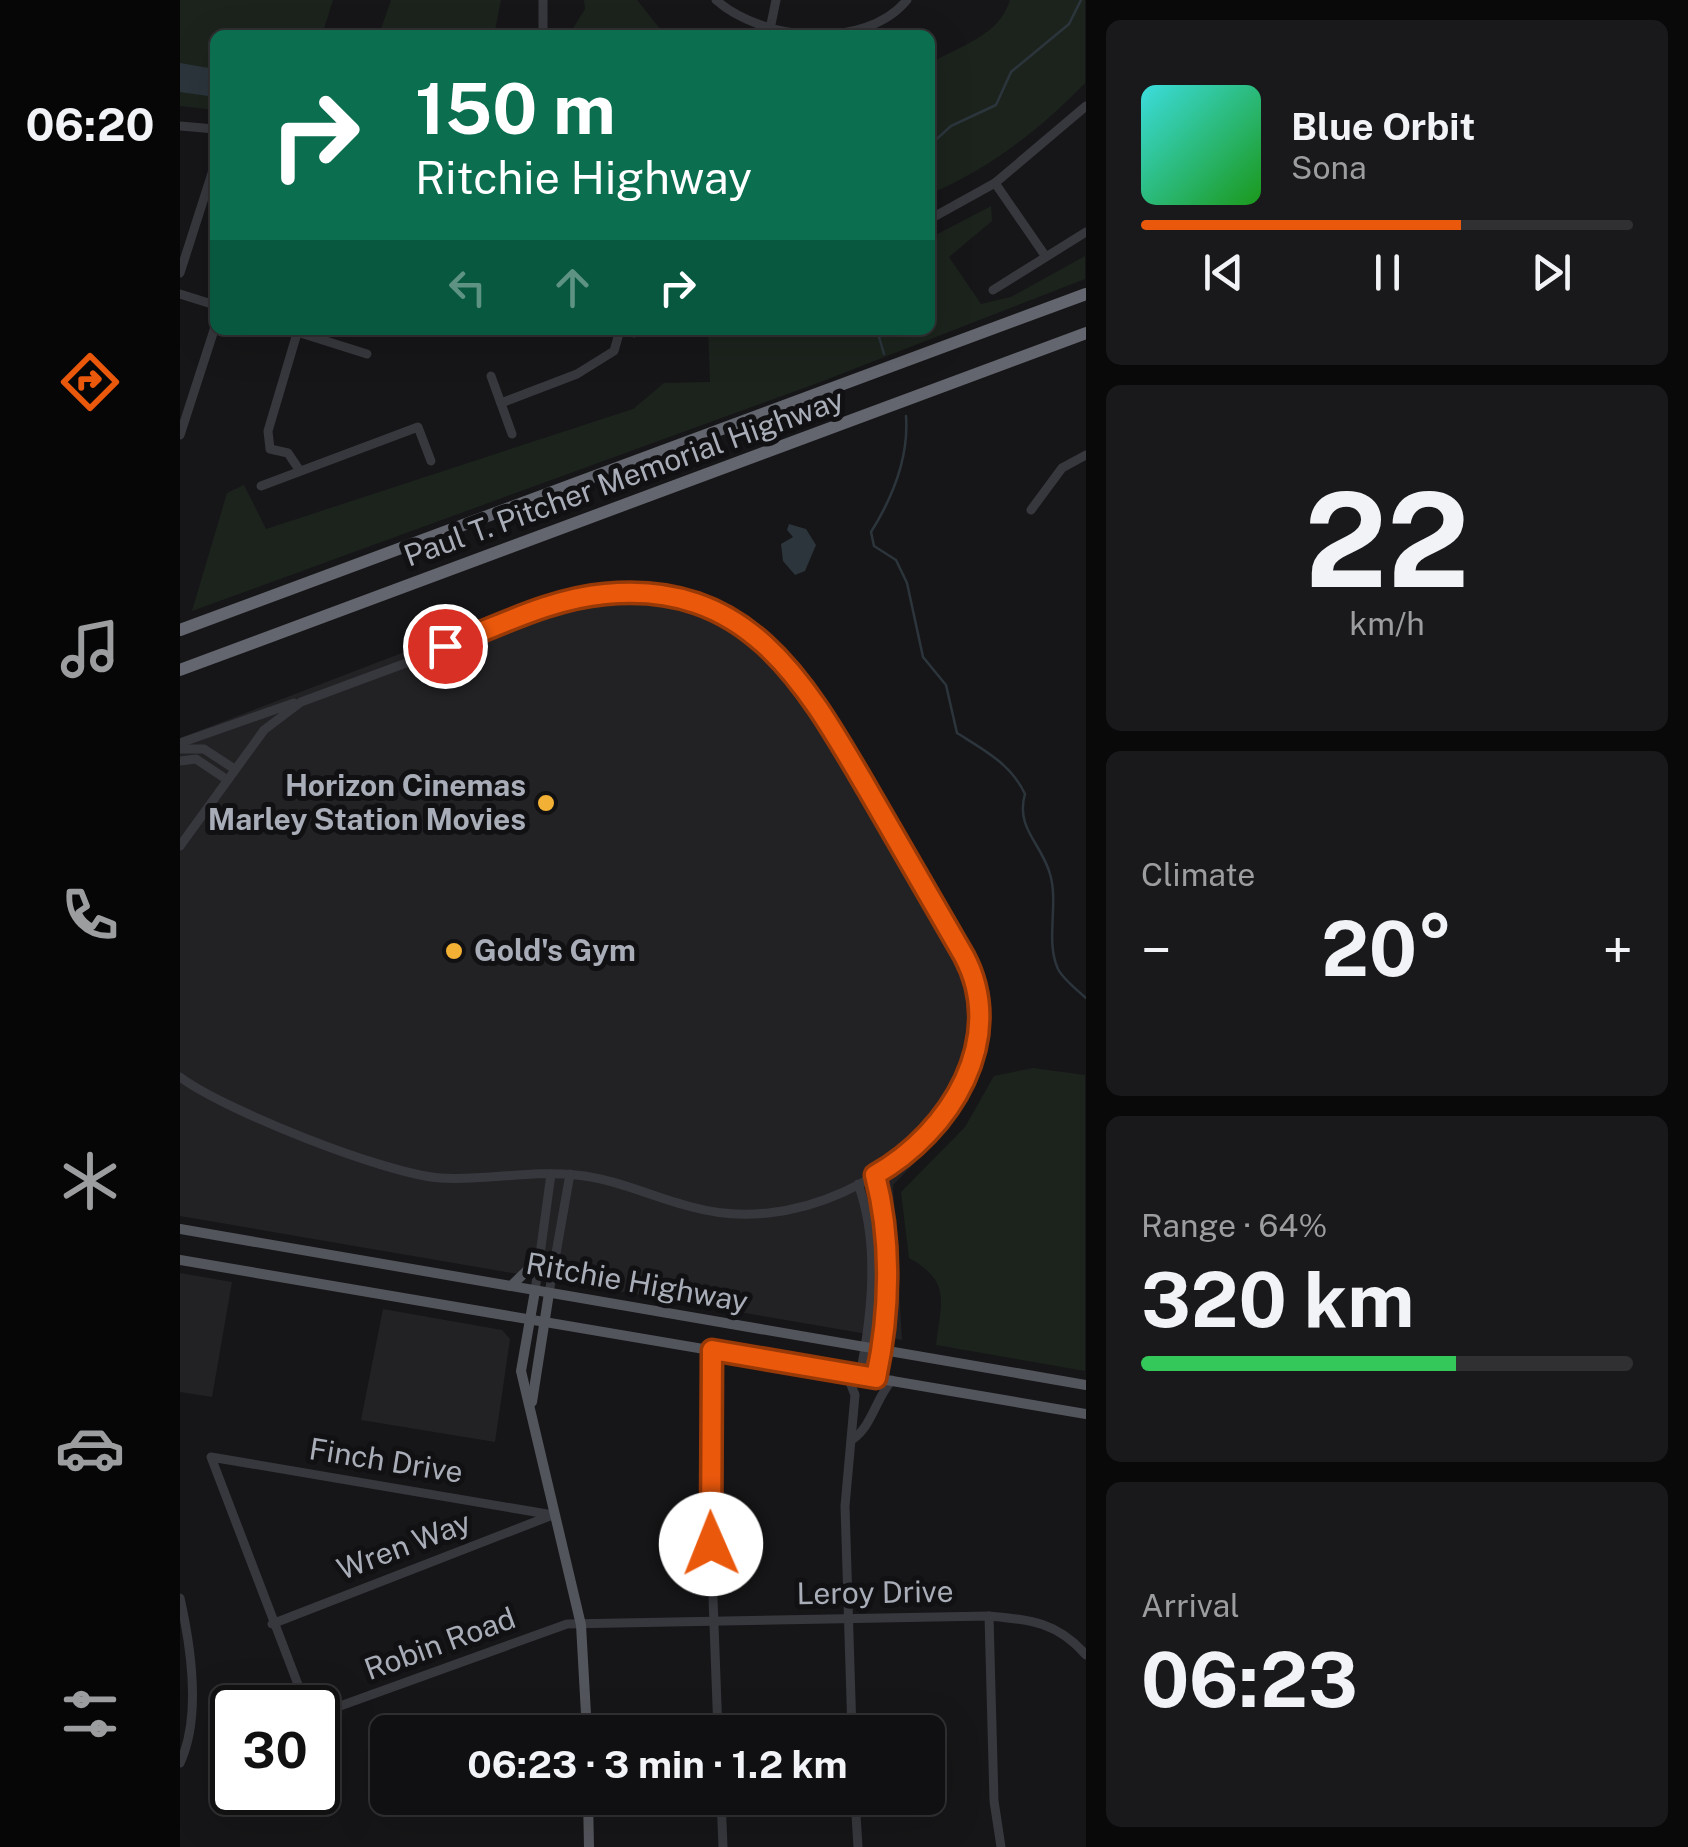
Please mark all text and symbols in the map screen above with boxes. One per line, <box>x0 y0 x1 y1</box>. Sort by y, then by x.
text: 150 m <box>415 67 616 150</box>
icon: right <box>250 70 380 200</box>
text: 06:20 <box>25 98 155 151</box>
text: Blue Orbit <box>1291 104 1475 149</box>
text: Sona <box>1291 149 1367 186</box>
text: Ritchie Highway <box>415 151 752 204</box>
icon: previous <box>1196 245 1251 300</box>
icon: pause <box>1360 245 1415 300</box>
icon: next <box>1524 245 1579 300</box>
icon: left <box>440 260 495 315</box>
icon: ahead <box>545 260 600 315</box>
icon: right <box>650 260 705 315</box>
icon: directions <box>55 347 125 417</box>
street label: Paul T. Pitcher Memorial Highway <box>399 381 849 574</box>
text: 22 <box>1304 464 1470 616</box>
pin <box>403 604 488 689</box>
text: km/h <box>1349 605 1425 642</box>
icon: music <box>55 614 125 684</box>
icon: arrive <box>418 619 473 674</box>
place label: Horizon Cinemas Marley Station Movies <box>208 767 526 837</box>
marker: Horizon Cinemas Marley Station Movies <box>535 792 557 814</box>
text: Climate <box>1141 856 1255 893</box>
icon: phone <box>55 880 125 950</box>
text: 20° <box>1321 905 1453 993</box>
text: − <box>1141 918 1172 982</box>
text: + <box>1602 918 1633 982</box>
place label: Gold's Gym <box>474 932 636 968</box>
marker: Gold's Gym <box>443 940 465 962</box>
icon: climate <box>55 1146 125 1216</box>
text: Range · 64% <box>1141 1207 1327 1244</box>
street label: Ritchie Highway <box>523 1245 751 1319</box>
text: 320 km <box>1141 1256 1414 1344</box>
icon: car <box>55 1413 125 1483</box>
street label: Finch Drive <box>307 1430 466 1490</box>
position arrow <box>659 1492 763 1596</box>
street label: Wren Way <box>332 1503 476 1587</box>
street label: Leroy Drive <box>796 1573 954 1611</box>
text: Arrival <box>1141 1587 1240 1624</box>
street label: Robin Road <box>359 1599 520 1687</box>
text: 06:23 <box>1141 1636 1358 1724</box>
icon: filters <box>55 1679 125 1749</box>
speed limit sign: 30 <box>210 1685 340 1815</box>
text: 06:23 · 3 min · 1.2 km <box>467 1742 848 1787</box>

